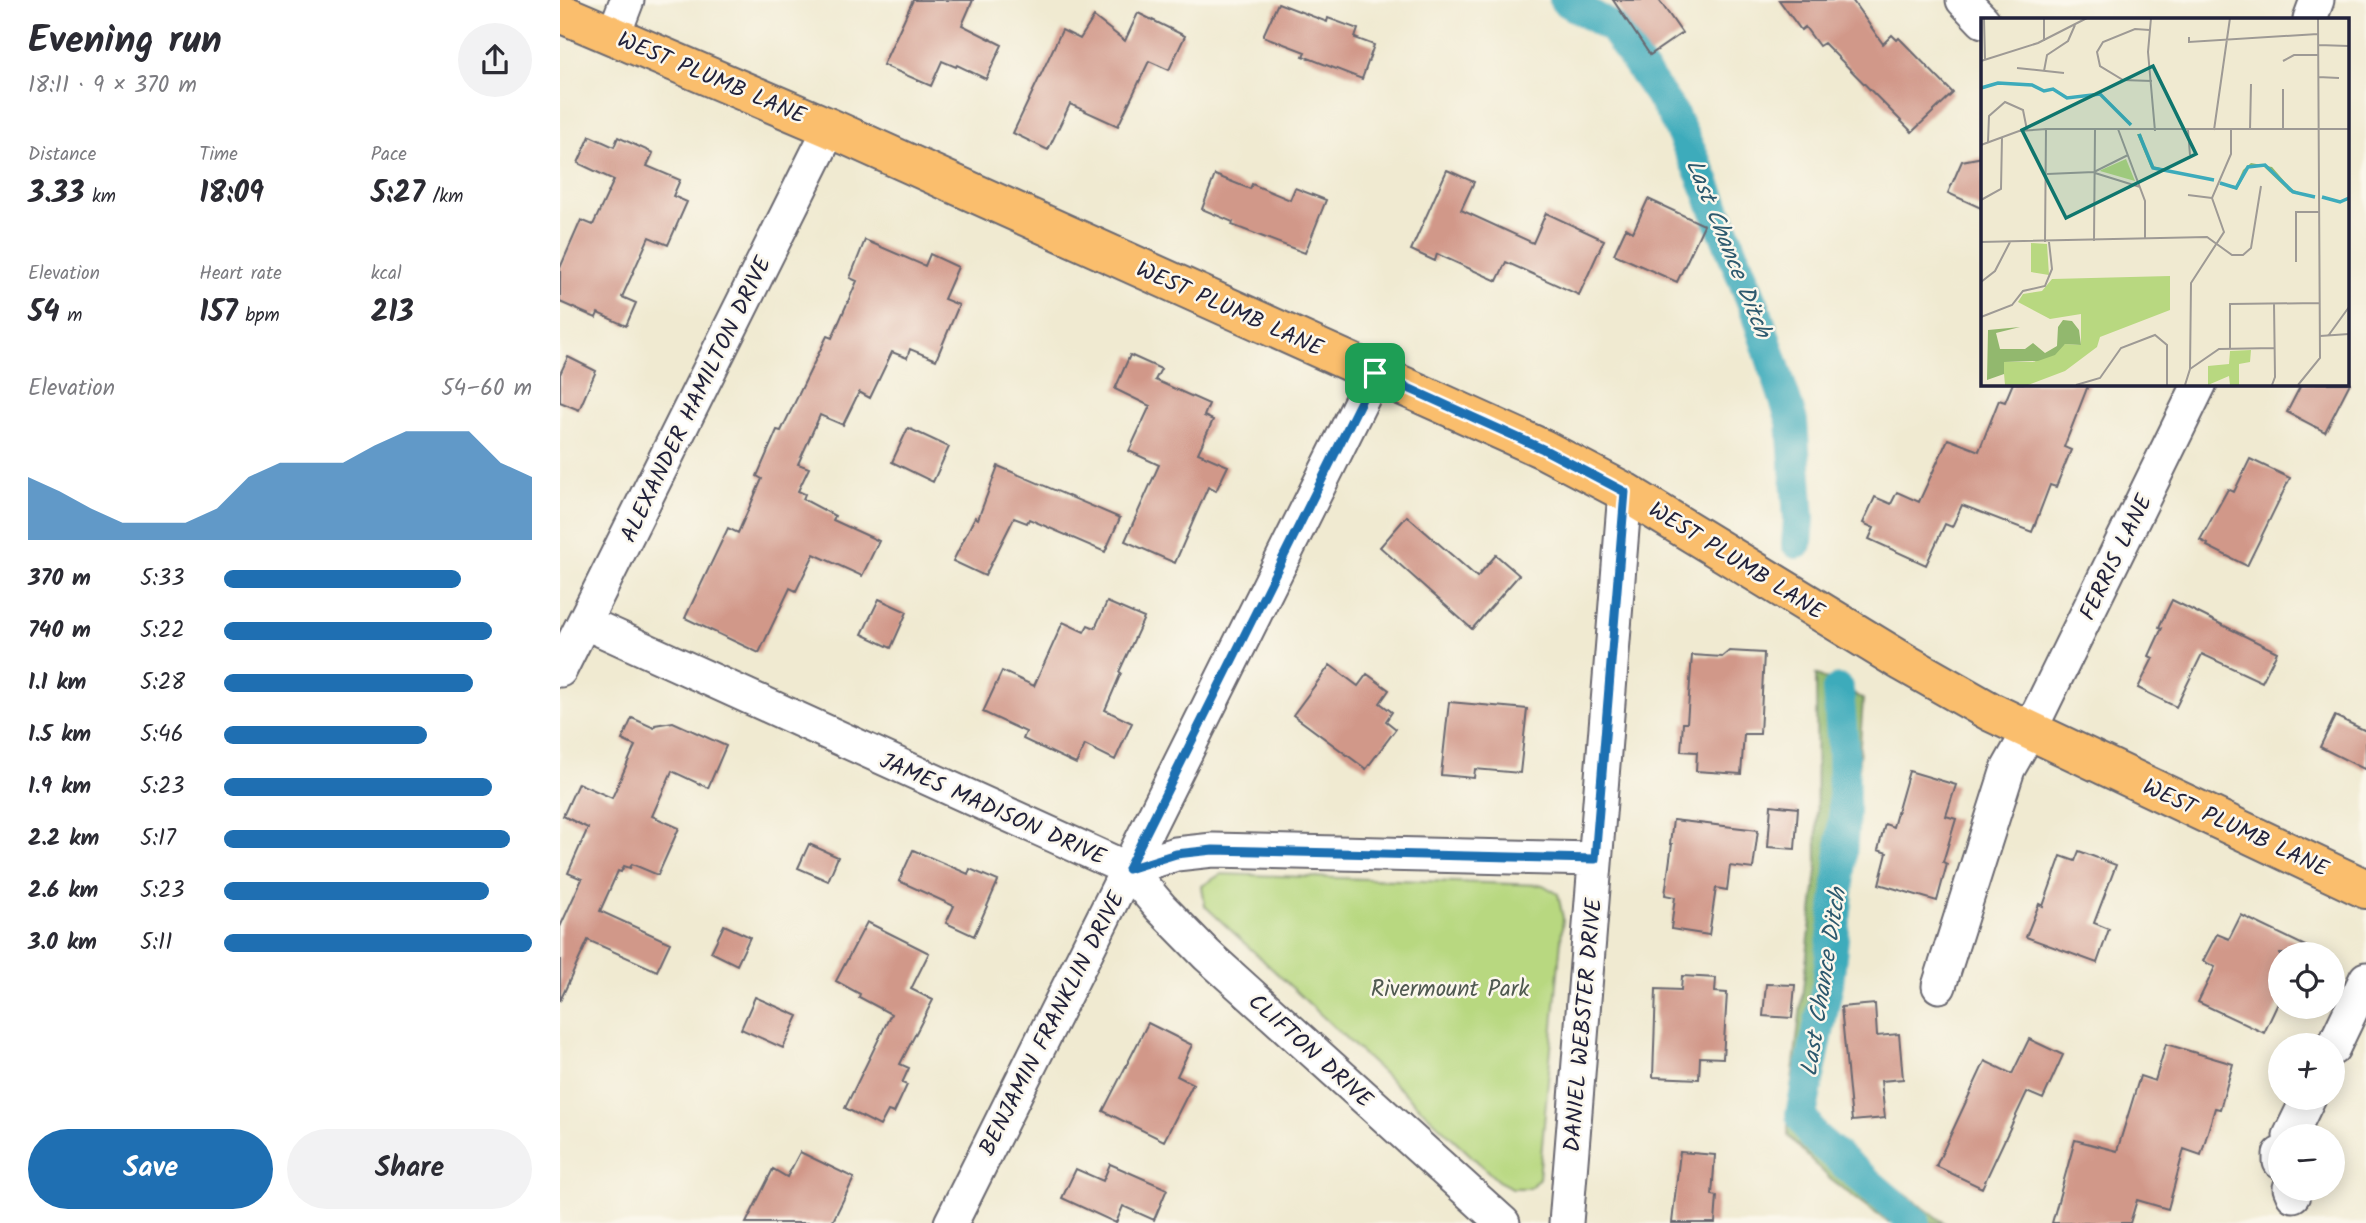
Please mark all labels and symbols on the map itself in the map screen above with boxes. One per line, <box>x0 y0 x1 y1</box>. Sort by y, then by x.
inset map <box>1981 18 2348 385</box>
street label: WEST PLUMB LANE <box>611 23 812 135</box>
water label: Last Chance Ditch <box>1674 153 1782 346</box>
street label: ALEXANDER HAMILTON DRIVE <box>612 250 782 549</box>
street label: WEST PLUMB LANE <box>1130 252 1329 367</box>
pin <box>1345 343 1405 403</box>
street label: FERRIS LANE <box>2071 488 2163 627</box>
street label: WEST PLUMB LANE <box>1641 493 1831 631</box>
street label: JAMES MADISON DRIVE <box>873 744 1111 876</box>
street label: WEST PLUMB LANE <box>2136 770 2335 888</box>
water label: Last Chance Ditch <box>1790 883 1859 1079</box>
street label: BENJAMIN FRANKLIN DRIVE <box>970 885 1136 1162</box>
street label: DANIEL WEBSTER DRIVE <box>1555 896 1613 1154</box>
park label: Rivermount Park <box>1371 972 1529 1008</box>
street label: CLIFTON DRIVE <box>1239 985 1381 1118</box>

